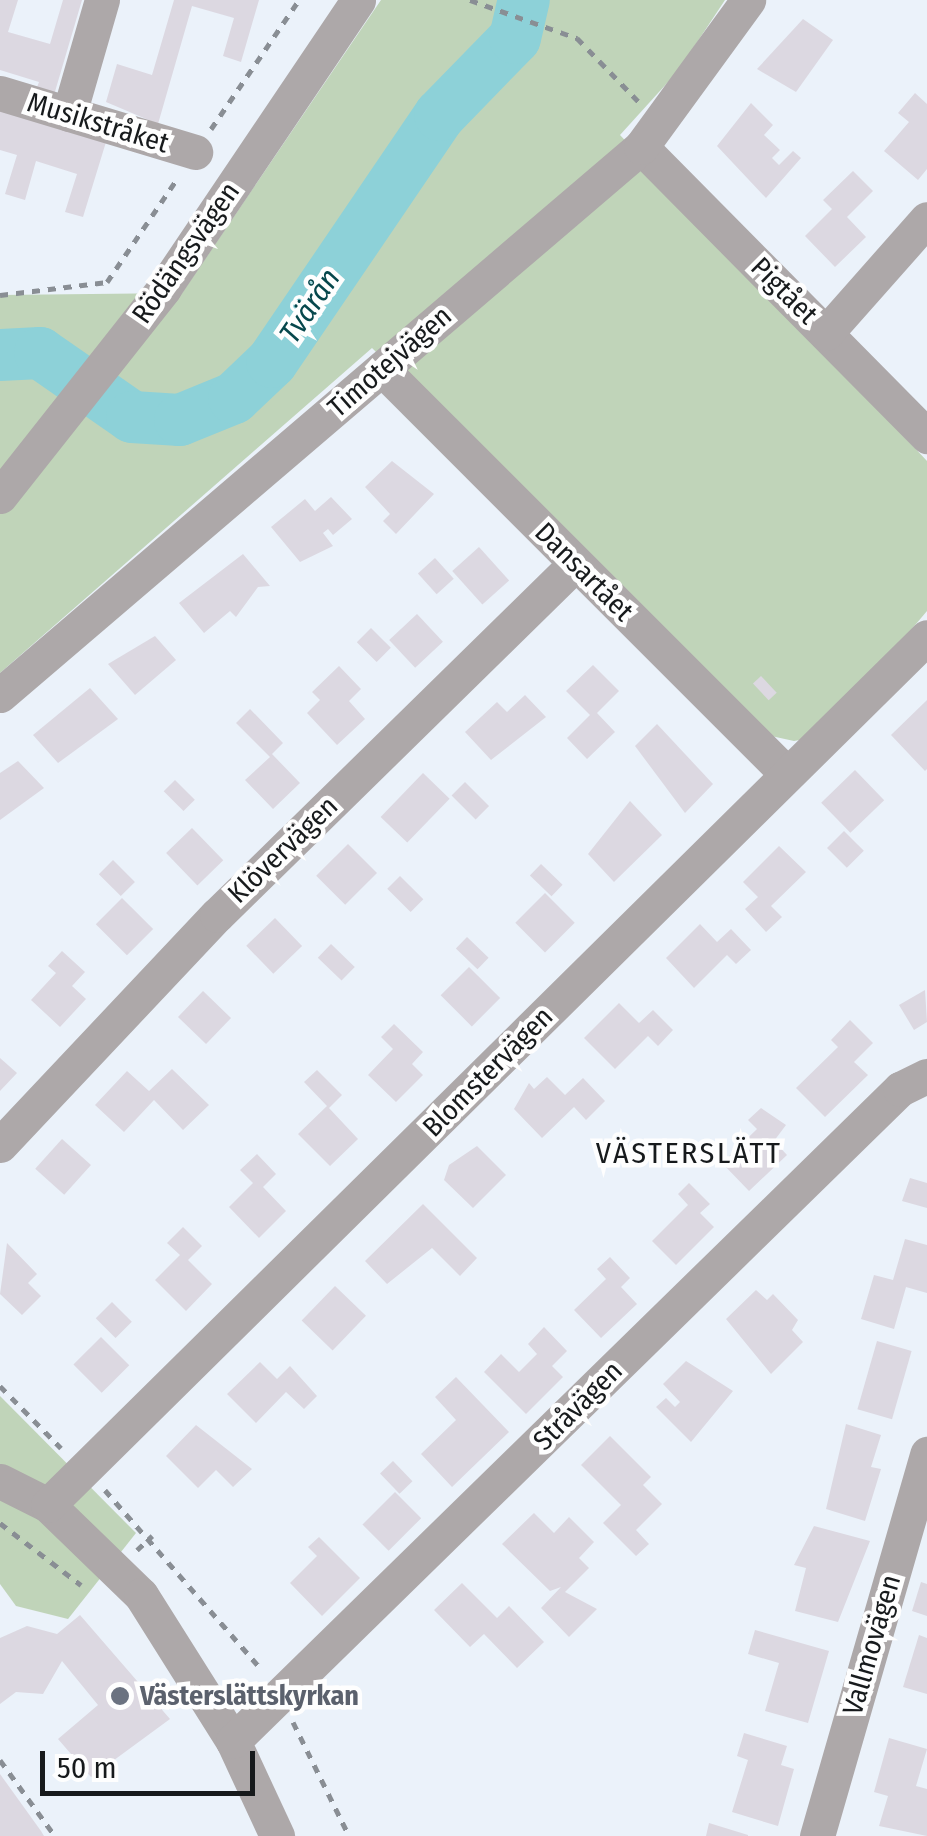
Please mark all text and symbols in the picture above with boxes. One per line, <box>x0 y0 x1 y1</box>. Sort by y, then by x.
street label: Musikstråket <box>23 86 173 160</box>
street label: Rödängsvägen <box>125 176 247 330</box>
street label: Pigtået <box>744 251 824 331</box>
water label: Tvärån <box>272 262 348 350</box>
street label: Timotejvägen <box>321 299 459 425</box>
street label: Dansartået <box>528 516 640 628</box>
street label: Klövervägen <box>221 789 345 911</box>
street label: Blomstervägen <box>416 1000 560 1144</box>
district label: VÄSTERSLÄTT <box>596 1135 782 1171</box>
street label: Stråvägen <box>527 1355 629 1457</box>
street label: Vallmovägen <box>836 1571 908 1719</box>
place label: Västerslättskyrkan <box>140 1679 359 1713</box>
marker: Västerslättskyrkan <box>109 1685 131 1707</box>
scale bar <box>45 1731 260 1793</box>
text: 50 m <box>57 1750 117 1786</box>

